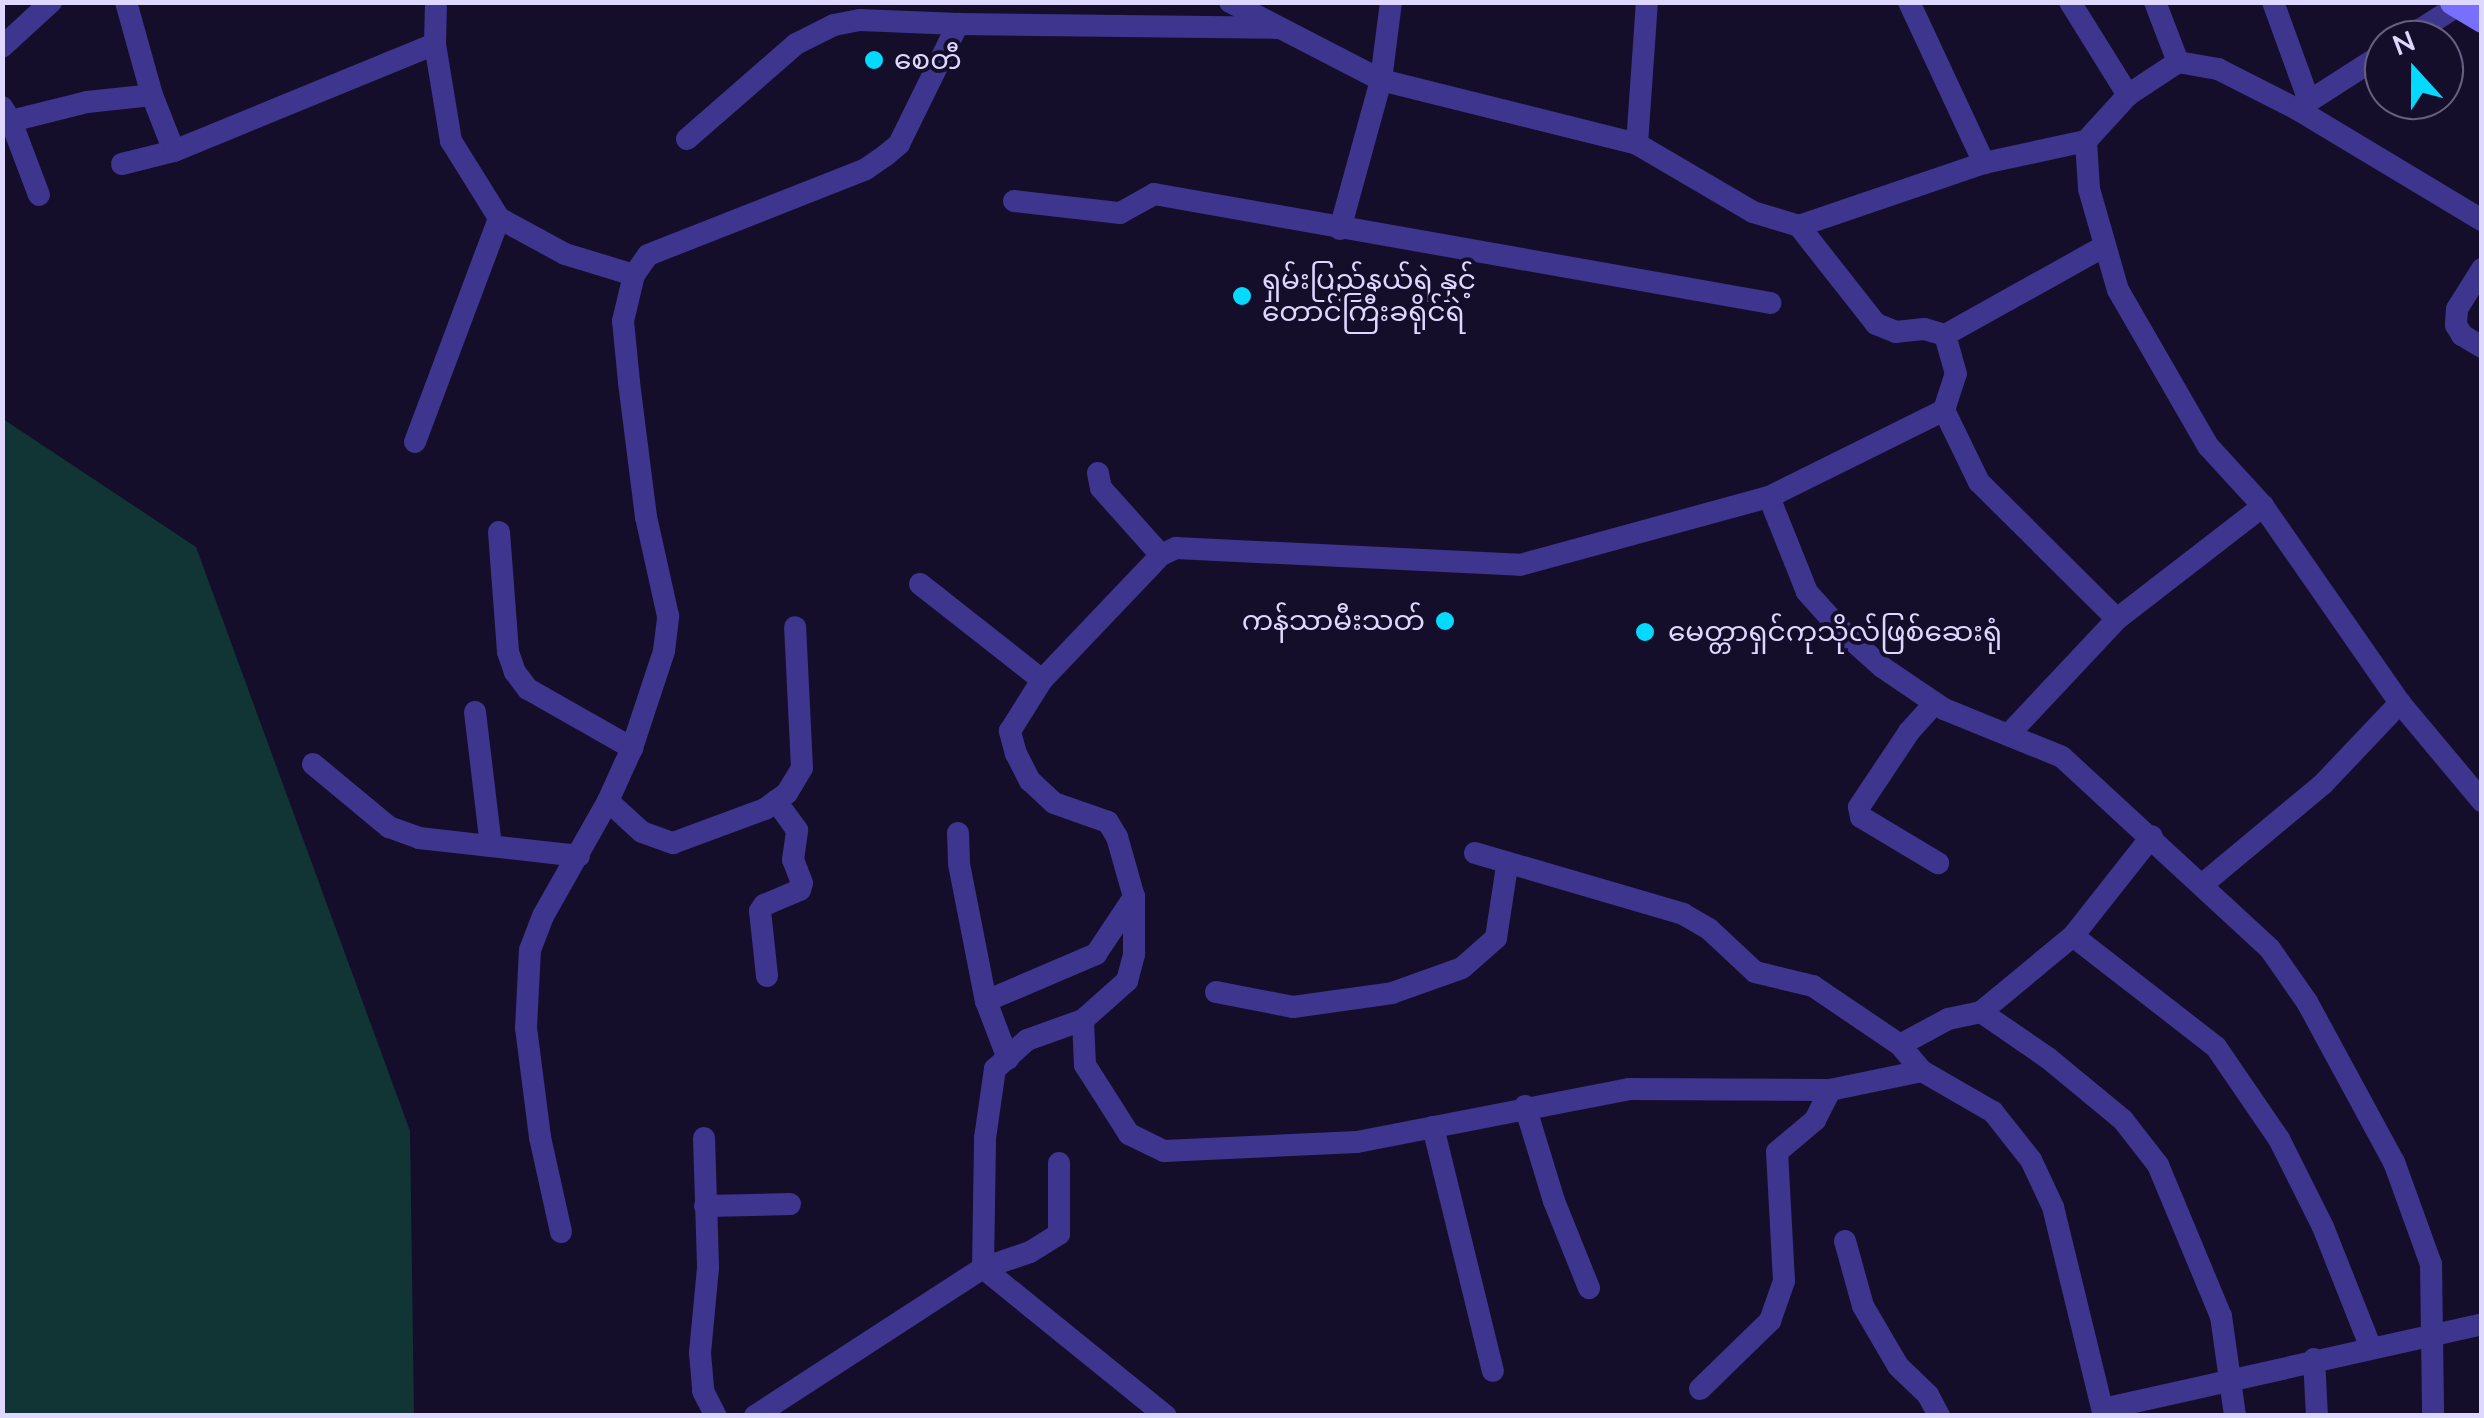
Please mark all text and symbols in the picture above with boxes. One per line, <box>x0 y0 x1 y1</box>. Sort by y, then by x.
north arrow <box>2364 20 2464 120</box>
text: N <box>2387 22 2421 65</box>
place label: စေတီ <box>894 43 962 77</box>
marker: စေတီ <box>863 49 885 71</box>
place label: ရှမ်းပြည်နယ်ရဲ နှင့် တောင်ကြီးခရိုင်ရဲ <box>1262 263 1476 329</box>
marker: ရှမ်းပြည်နယ်ရဲ နှင့် တောင်ကြီးခရိုင်ရဲ <box>1231 285 1253 307</box>
place label: ကန်သာမီးသတ် <box>1242 604 1425 638</box>
marker: ကန်သာမီးသတ် <box>1434 610 1456 632</box>
place label: မေတ္တာရှင်ကုသိုလ်ဖြစ်ဆေးရုံ <box>1668 615 2002 649</box>
marker: မေတ္တာရှင်ကုသိုလ်ဖြစ်ဆေးရုံ <box>1632 619 1658 645</box>

